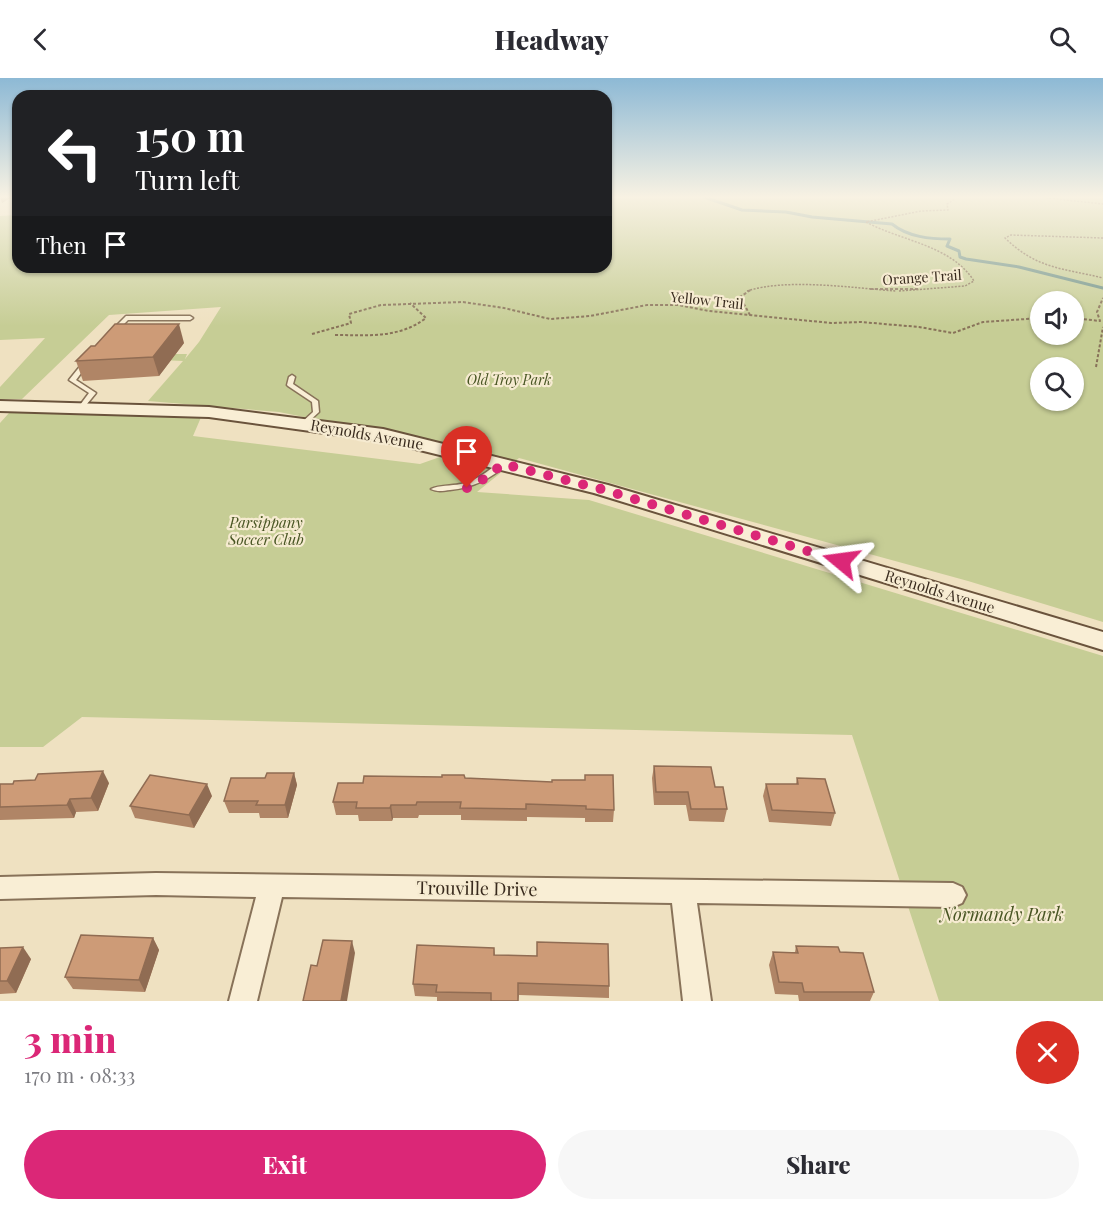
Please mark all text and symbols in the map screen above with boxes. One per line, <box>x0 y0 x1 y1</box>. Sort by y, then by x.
text: Headway <box>494 21 609 57</box>
icon: back <box>24 23 57 56</box>
icon: search <box>1046 23 1079 56</box>
text: 150 m <box>135 107 245 163</box>
icon: left <box>36 114 114 192</box>
text: Turn left <box>135 161 239 197</box>
icon: arrive <box>99 228 132 261</box>
text: Then <box>36 230 87 260</box>
street label: Orange Trail <box>882 265 962 289</box>
street label: Yellow Trail <box>668 287 745 313</box>
map controls <box>1030 291 1084 411</box>
button: sound <box>1030 291 1084 345</box>
button: search <box>1030 357 1084 411</box>
park label: Old Troy Park <box>467 370 551 389</box>
street label: Reynolds Avenue <box>309 414 425 454</box>
pin <box>441 426 492 488</box>
icon: arrive <box>450 435 483 468</box>
park label: Parsippany Soccer Club <box>227 512 304 549</box>
position arrow <box>809 529 873 593</box>
street label: Reynolds Avenue <box>883 565 997 617</box>
street label: Trouville Drive <box>416 875 538 901</box>
park label: Normandy Park <box>938 902 1064 926</box>
text: 3 min <box>24 1014 117 1062</box>
button: close <box>1016 1021 1079 1084</box>
text: 170 m · 08:33 <box>24 1061 135 1088</box>
button: Exit <box>24 1130 546 1199</box>
button: Share <box>558 1130 1079 1199</box>

